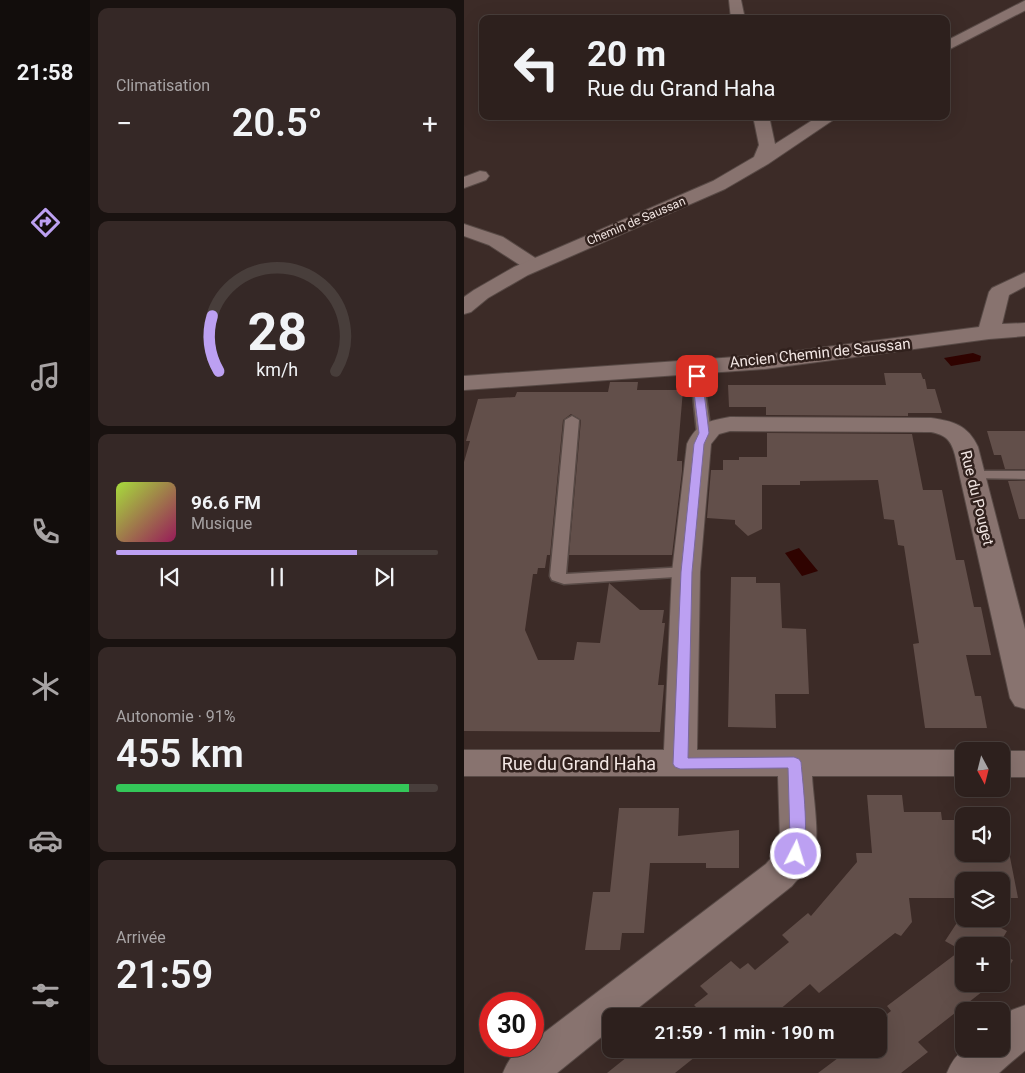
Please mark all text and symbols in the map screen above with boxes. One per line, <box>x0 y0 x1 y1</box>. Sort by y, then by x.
text: 20 m <box>587 34 666 75</box>
icon: left <box>504 35 569 100</box>
text: 21:58 <box>17 60 73 85</box>
text: Climatisation <box>116 76 210 95</box>
text: Rue du Grand Haha <box>587 76 776 101</box>
text: 20.5° <box>232 101 322 145</box>
text: − <box>116 107 132 140</box>
text: + <box>422 107 438 140</box>
street label: Chemin de Saussan <box>585 194 687 248</box>
icon: directions <box>28 205 63 240</box>
text: 28 <box>247 302 307 363</box>
street label: Ancien Chemin de Saussan <box>729 335 911 371</box>
pin <box>676 355 718 397</box>
icon: music <box>28 359 63 394</box>
text: km/h <box>256 359 298 380</box>
icon: arrive <box>683 362 711 390</box>
street label: Rue du Pouget <box>957 449 998 547</box>
text: 96.6 FM <box>191 491 261 514</box>
icon: phone <box>28 514 63 549</box>
text: Musique <box>191 514 252 533</box>
icon: previous <box>156 563 184 591</box>
icon: pause <box>263 563 291 591</box>
icon: next <box>370 563 398 591</box>
icon: climate <box>28 669 63 704</box>
text: Autonomie · 91% <box>116 707 236 726</box>
text: 455 km <box>116 732 244 776</box>
north arrow <box>955 742 1010 798</box>
map controls <box>955 742 1010 1057</box>
street label: Rue du Grand Haha <box>502 753 656 774</box>
button: sound <box>955 807 1010 862</box>
icon: car <box>28 823 63 858</box>
position arrow <box>769 827 821 879</box>
button: layers <box>955 872 1010 927</box>
text: Arrivée <box>116 928 166 947</box>
button: + <box>955 937 1010 992</box>
text: 21:59 <box>116 953 213 997</box>
icon: filters <box>28 978 63 1013</box>
speed limit sign: 30 <box>479 992 544 1057</box>
button: − <box>955 1002 1010 1057</box>
text: 21:59 · 1 min · 190 m <box>654 1021 835 1044</box>

